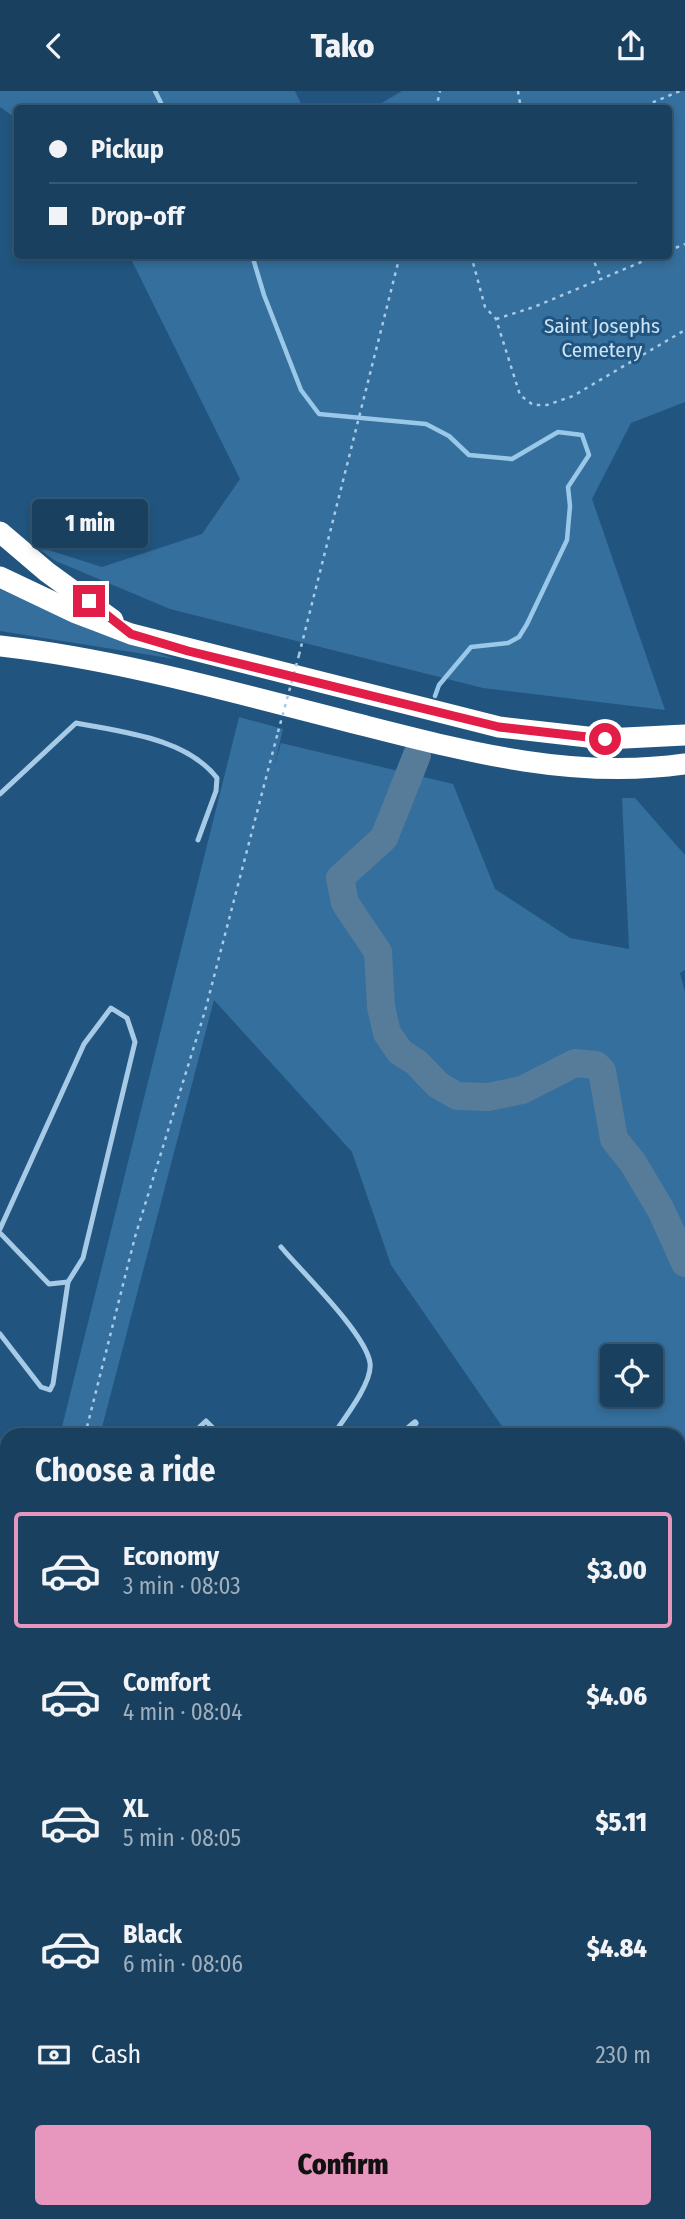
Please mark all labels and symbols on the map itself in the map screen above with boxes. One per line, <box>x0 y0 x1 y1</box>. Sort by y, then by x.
park label: Saint Josephs Cemetery <box>544 313 660 363</box>
callout: 1 min <box>31 499 147 549</box>
route end <box>73 585 105 617</box>
route start <box>589 723 621 755</box>

